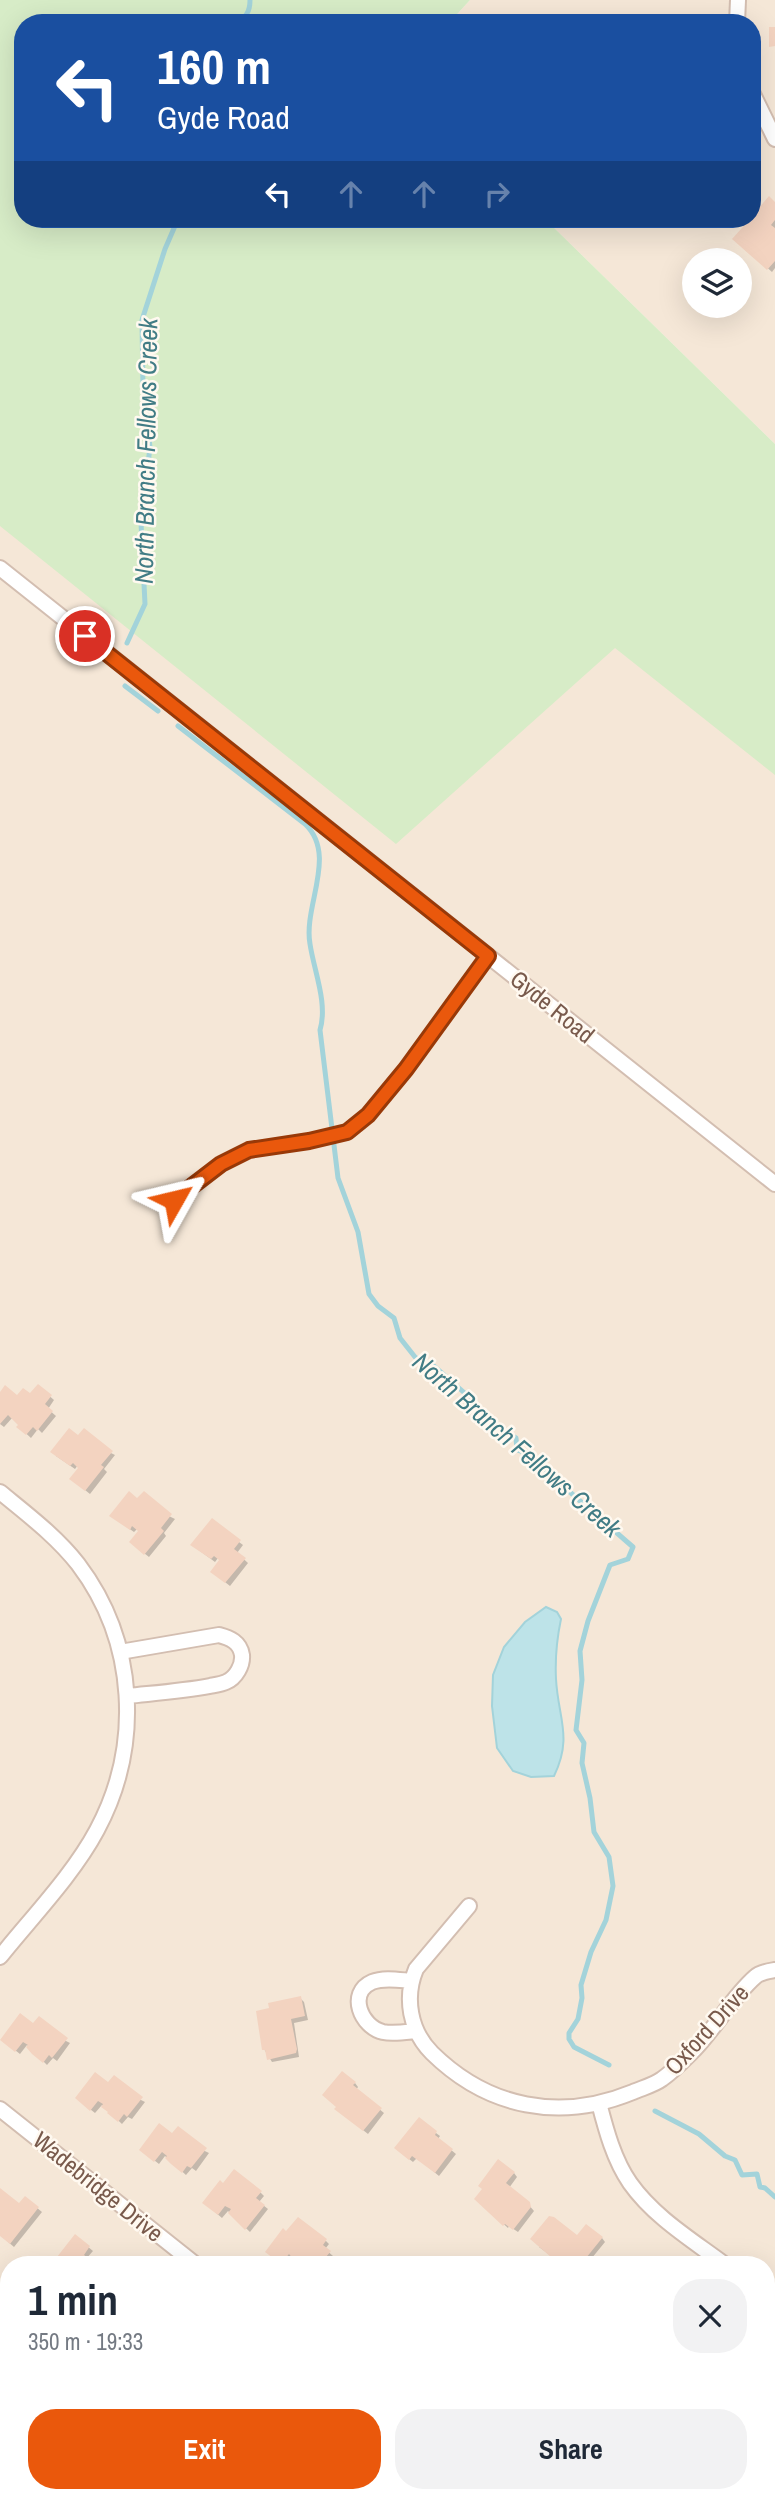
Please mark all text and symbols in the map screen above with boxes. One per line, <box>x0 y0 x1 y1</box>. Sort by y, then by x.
text: 160 m <box>157 33 271 99</box>
icon: left <box>42 42 133 133</box>
text: Gyde Road <box>157 96 290 139</box>
icon: left <box>259 175 297 213</box>
icon: ahead <box>332 175 370 213</box>
icon: ahead <box>405 175 443 213</box>
icon: right <box>478 175 516 213</box>
map controls <box>682 248 752 318</box>
button: layers <box>682 248 752 318</box>
water label: North Branch Fellows Creek <box>126 316 165 584</box>
pin <box>55 606 115 666</box>
icon: arrive <box>66 617 104 655</box>
street label: Gyde Road <box>504 962 601 1050</box>
position arrow <box>137 1163 211 1237</box>
water label: North Branch Fellows Creek <box>406 1344 630 1546</box>
street label: Oxford Drive <box>657 1977 755 2081</box>
street label: Wadebridge Drive <box>27 2124 170 2249</box>
text: 1 min <box>28 2272 118 2328</box>
button: close <box>673 2279 747 2353</box>
text: 350 m · 19:33 <box>28 2326 143 2357</box>
button: Exit <box>28 2409 381 2489</box>
button: Share <box>395 2409 747 2489</box>

